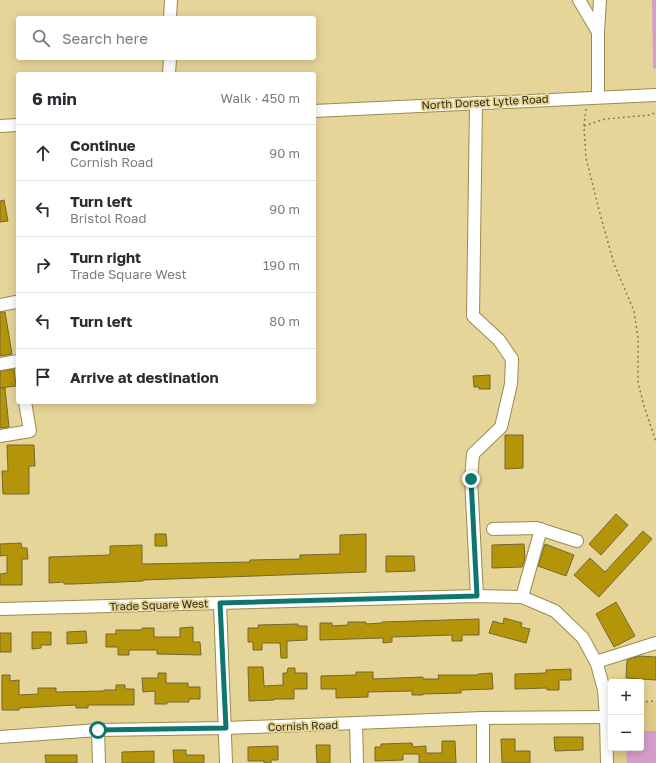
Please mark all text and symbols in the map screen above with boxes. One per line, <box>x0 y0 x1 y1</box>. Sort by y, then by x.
search box <box>16 16 316 60</box>
icon: search <box>30 27 52 49</box>
text: Search here <box>62 29 148 47</box>
text: 6 min <box>32 88 77 109</box>
text: Walk · 450 m <box>221 90 300 106</box>
street label: North Dorset Lytle Road <box>421 92 549 111</box>
text: Continue <box>70 136 136 154</box>
icon: ahead <box>32 142 54 164</box>
text: 90 m <box>269 145 300 161</box>
text: Cornish Road <box>70 154 153 170</box>
text: Turn left <box>70 192 132 210</box>
icon: left <box>32 198 54 220</box>
text: 90 m <box>269 201 300 217</box>
text: Bristol Road <box>70 210 146 226</box>
text: Turn right <box>70 248 141 266</box>
icon: right <box>32 254 54 276</box>
text: 190 m <box>263 257 300 273</box>
text: Trade Square West <box>70 266 187 282</box>
icon: left <box>32 310 54 332</box>
text: Turn left <box>70 312 132 330</box>
text: 80 m <box>269 313 300 329</box>
icon: arrive <box>32 366 54 388</box>
text: Arrive at destination <box>70 368 219 386</box>
route end <box>462 470 480 488</box>
street label: Trade Square West <box>109 596 209 613</box>
map controls <box>608 679 644 751</box>
button: + <box>608 679 644 715</box>
button: − <box>608 715 644 751</box>
street label: Cornish Road <box>268 718 338 733</box>
route start <box>89 721 107 739</box>

